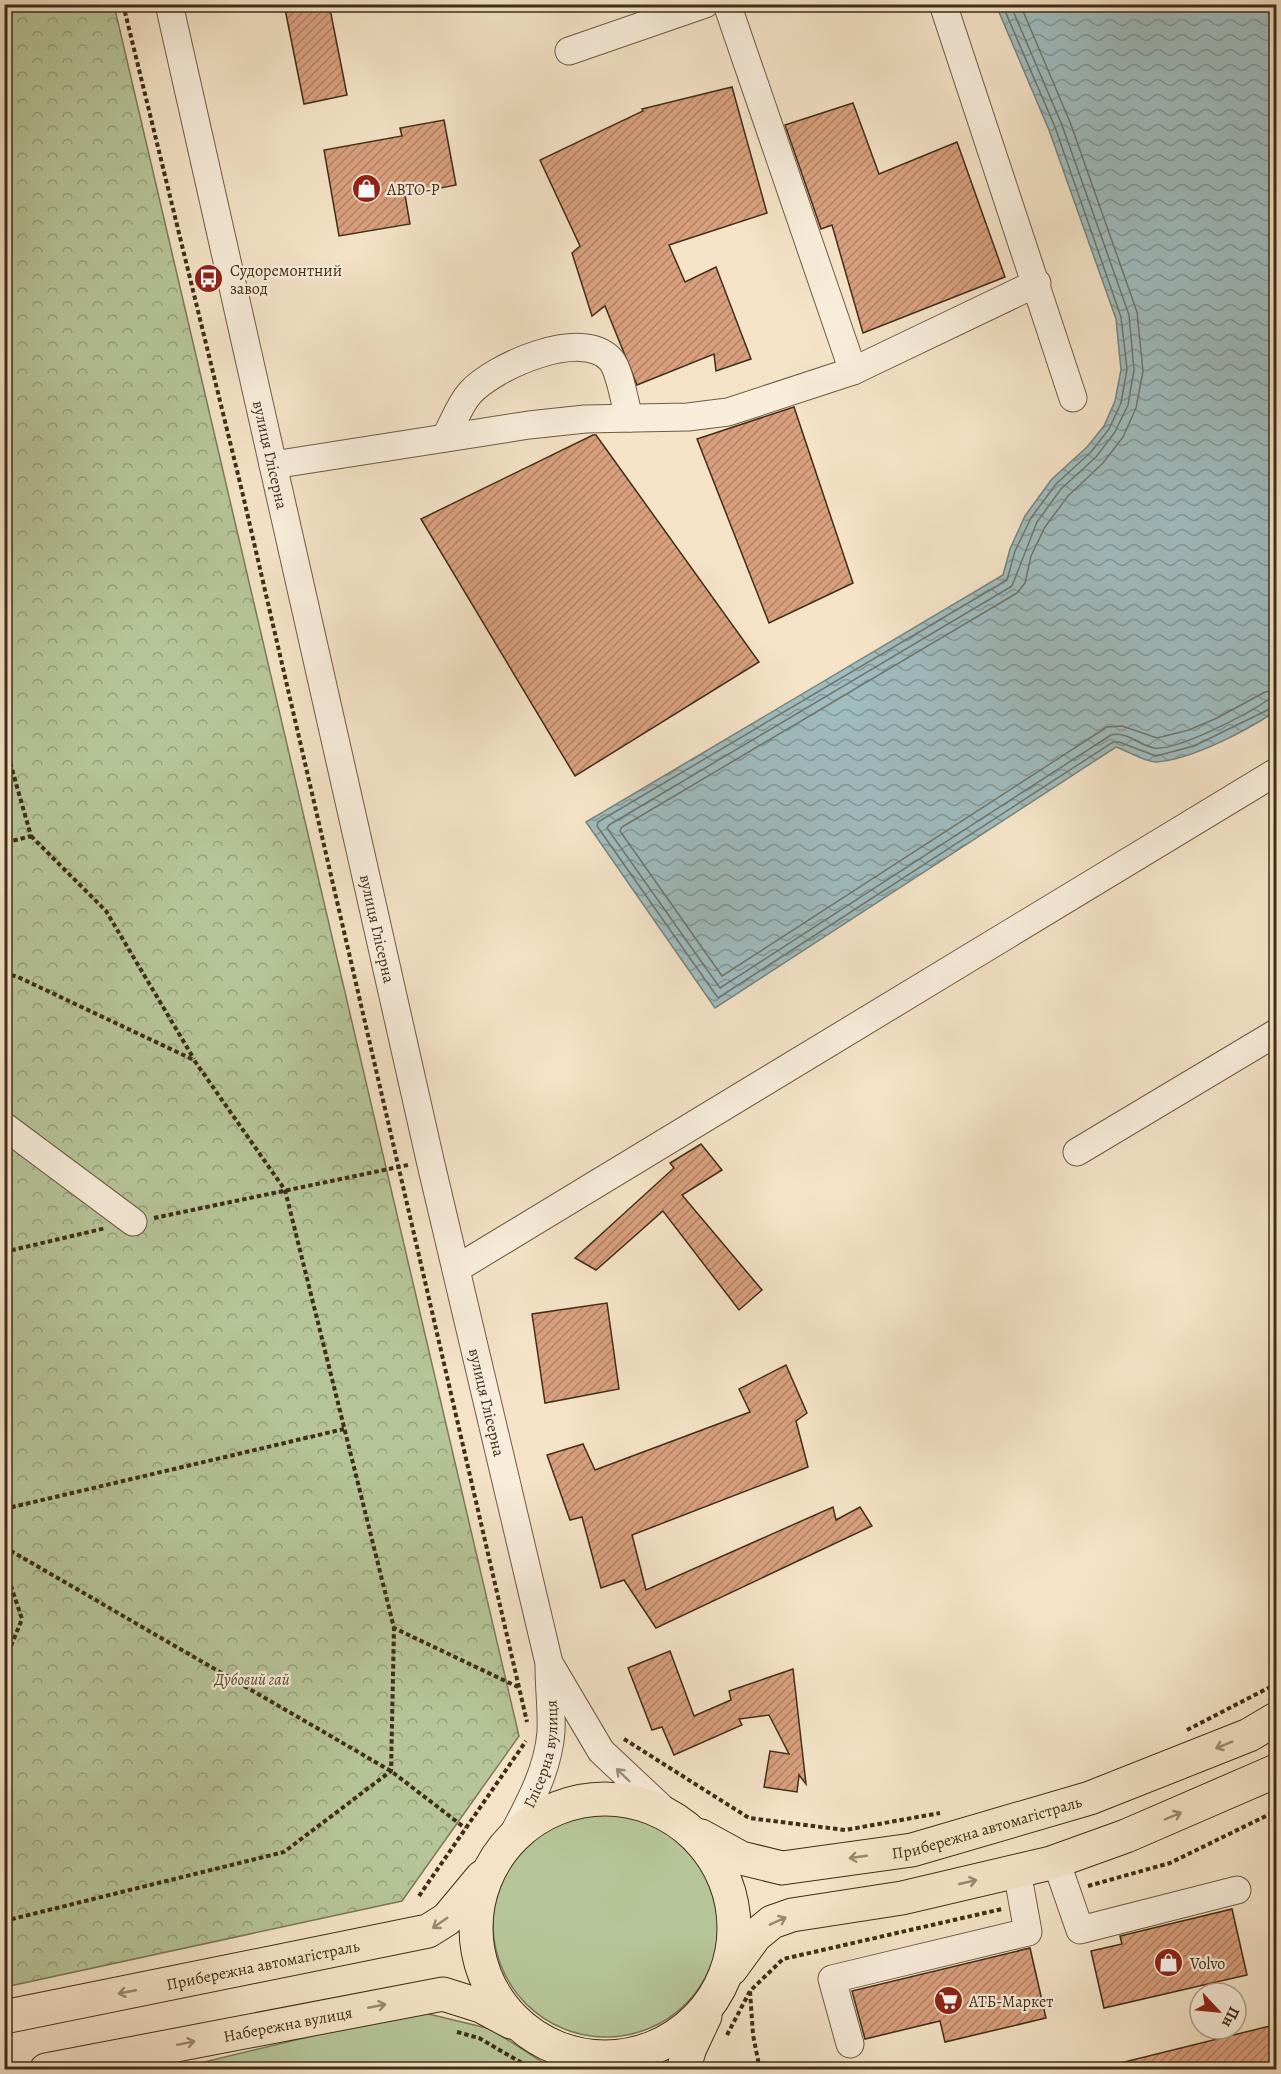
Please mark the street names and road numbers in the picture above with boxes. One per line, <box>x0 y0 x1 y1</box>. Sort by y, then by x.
street label: вулиця Глісерна <box>247 398 293 512</box>
street label: вулиця Глісерна <box>354 873 400 986</box>
street label: вулиця Глісерна <box>463 1346 510 1459</box>
street label: Глісерна вулиця <box>518 1699 563 1812</box>
street label: Прибережна автомагістраль <box>890 1791 1084 1865</box>
street label: Прибережна автомагістраль <box>164 1935 361 1996</box>
street label: Набережна вулиця <box>221 2002 354 2048</box>

